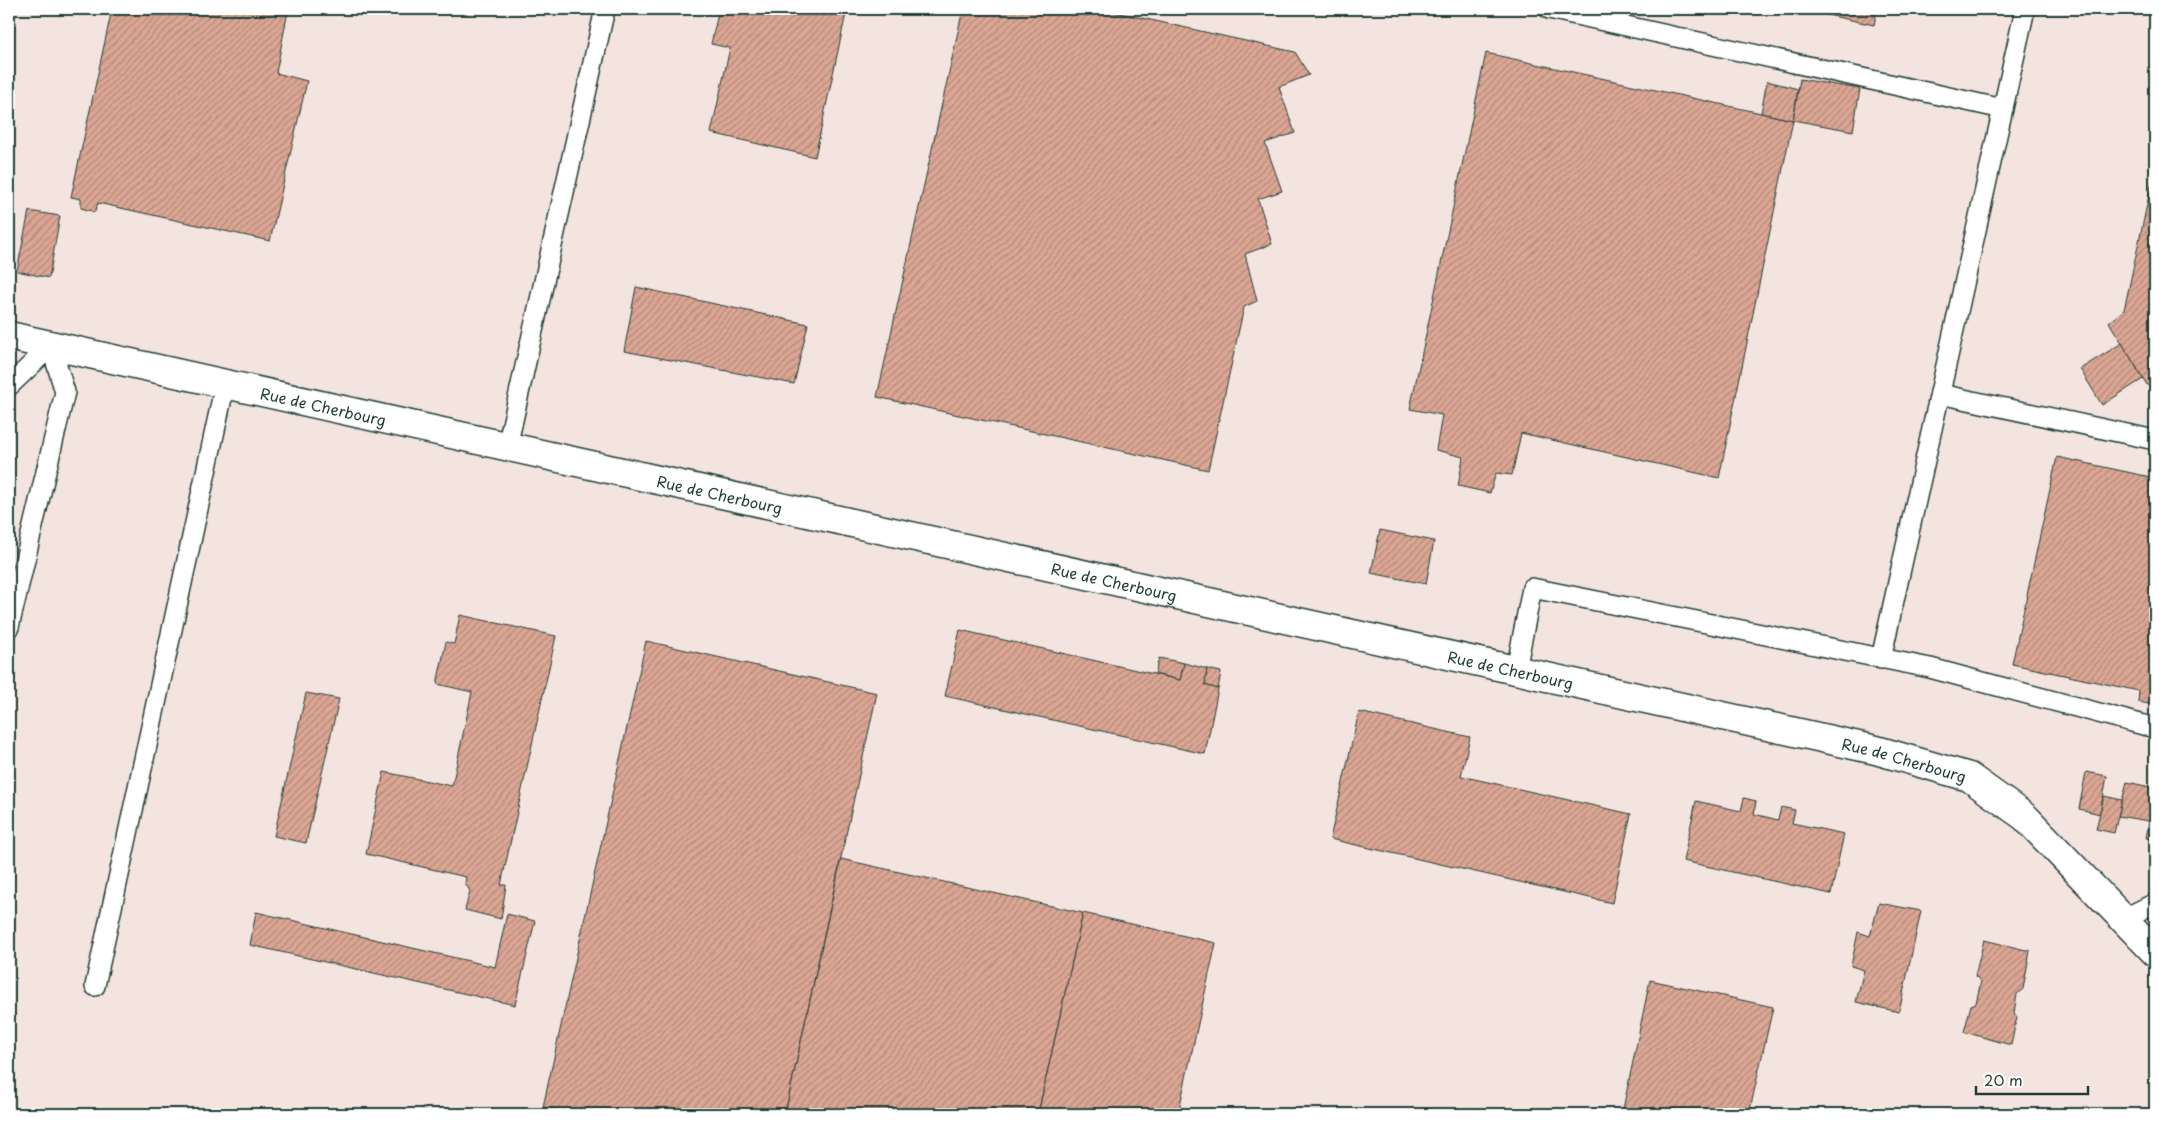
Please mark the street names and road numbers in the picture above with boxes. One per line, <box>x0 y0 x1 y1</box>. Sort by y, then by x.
street label: Rue de Cherbourg <box>258 381 388 431</box>
street label: Rue de Cherbourg <box>655 468 785 519</box>
street label: Rue de Cherbourg <box>1049 556 1179 606</box>
street label: Rue de Cherbourg <box>1445 644 1576 694</box>
street label: Rue de Cherbourg <box>1840 731 1969 787</box>

